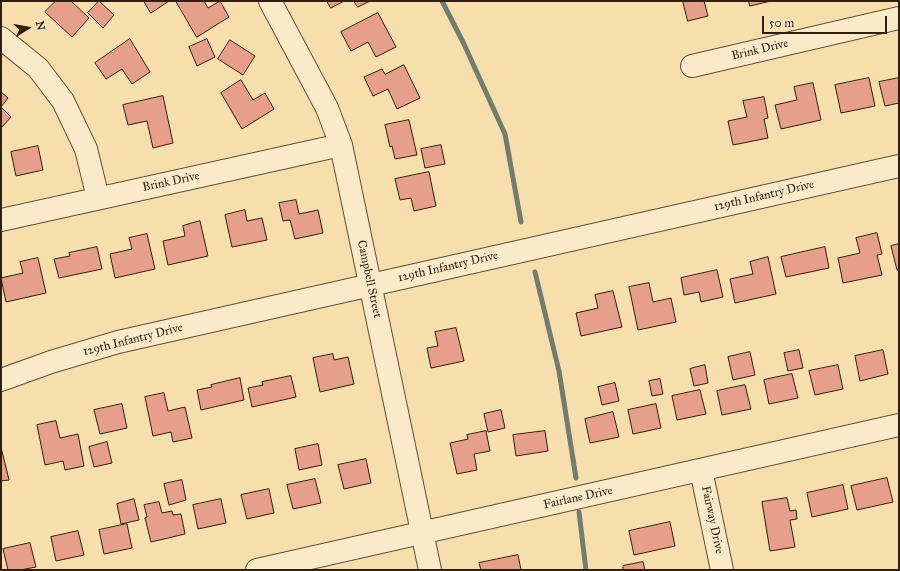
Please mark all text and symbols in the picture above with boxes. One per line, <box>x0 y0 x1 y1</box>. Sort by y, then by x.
north arrow <box>8 8 48 48</box>
scale bar <box>764 8 889 34</box>
text: 50 m <box>769 16 794 30</box>
text: N <box>33 20 48 31</box>
street label: Brink Drive <box>730 36 790 64</box>
street label: Brink Drive <box>141 169 201 195</box>
street label: 129th Infantry Drive <box>712 177 816 215</box>
street label: Campbell Street <box>354 239 384 319</box>
street label: 129th Infantry Drive <box>396 248 500 286</box>
street label: 129th Infantry Drive <box>82 321 184 359</box>
street label: Fairlane Drive <box>542 484 614 512</box>
street label: Fairway Drive <box>698 485 726 555</box>

